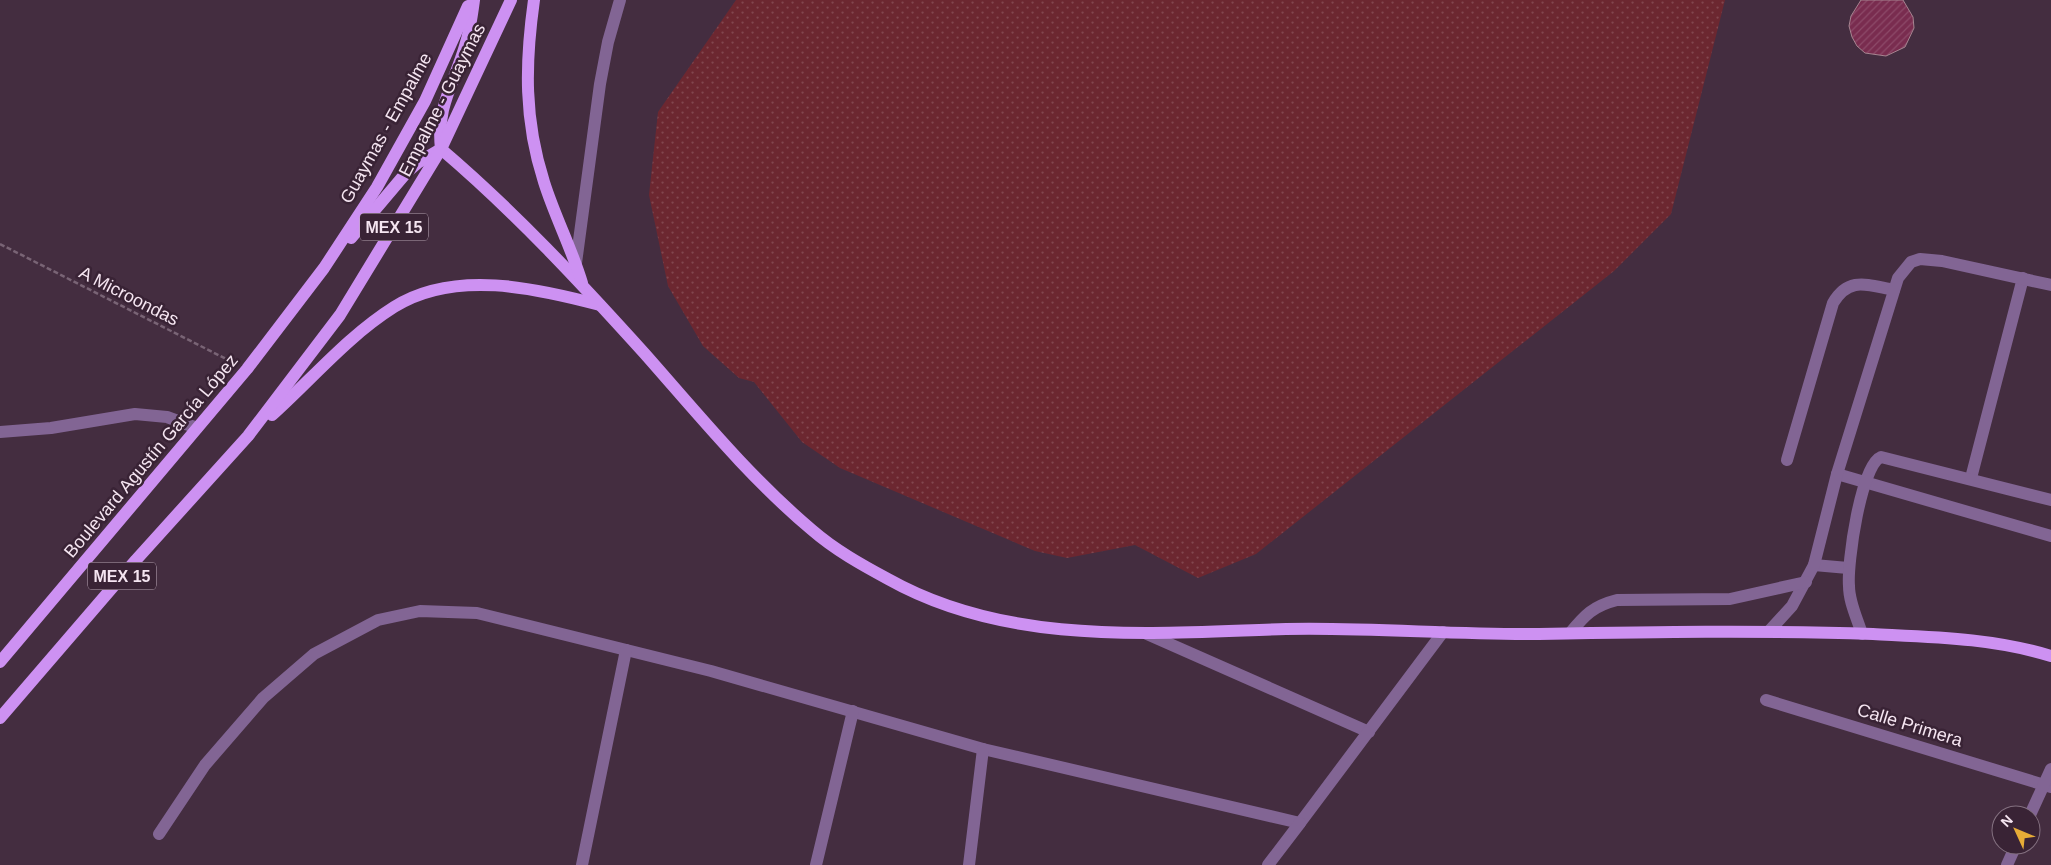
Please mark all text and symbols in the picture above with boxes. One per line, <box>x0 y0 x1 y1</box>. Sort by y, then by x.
street label: Empalme - Guaymas <box>395 20 489 180</box>
street label: Guaymas - Empalme <box>336 49 436 207</box>
road number: MEX 15 <box>360 213 428 240</box>
street label: A Microondas <box>76 262 182 330</box>
street label: Boulevard Agustín García López <box>60 350 242 562</box>
road number: MEX 15 <box>88 562 156 590</box>
street label: Calle Primera <box>1855 699 1966 751</box>
north arrow <box>1991 805 2041 855</box>
text: N <box>1997 812 2016 830</box>

